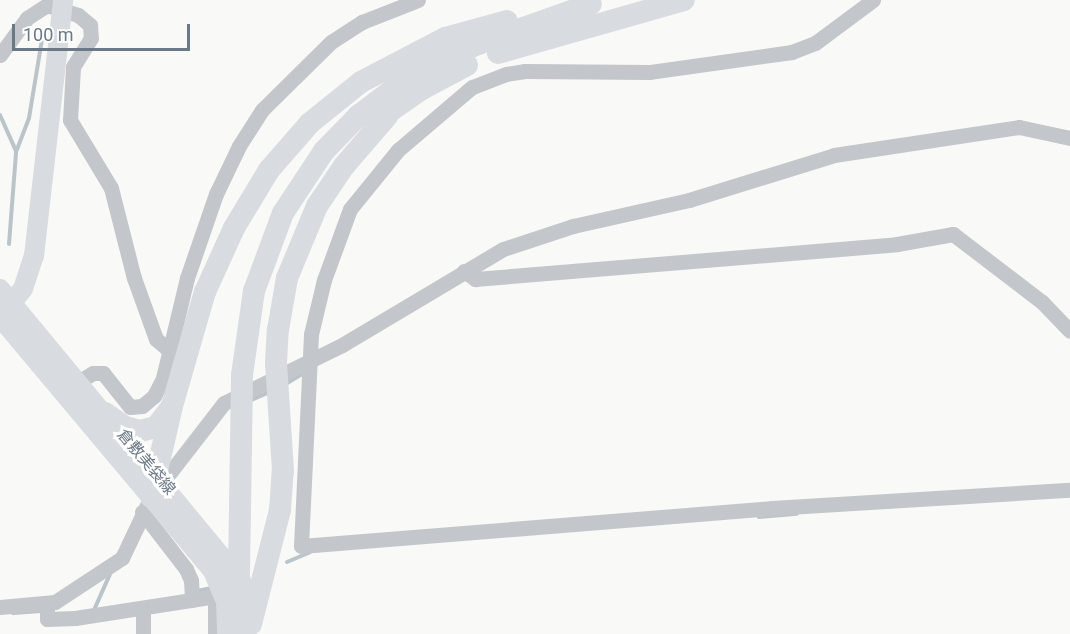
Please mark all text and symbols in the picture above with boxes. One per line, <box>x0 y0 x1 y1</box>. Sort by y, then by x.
scale bar <box>15 12 194 50</box>
text: 100 m <box>23 24 74 45</box>
street label: 倉敷美袋線 <box>113 425 179 499</box>

